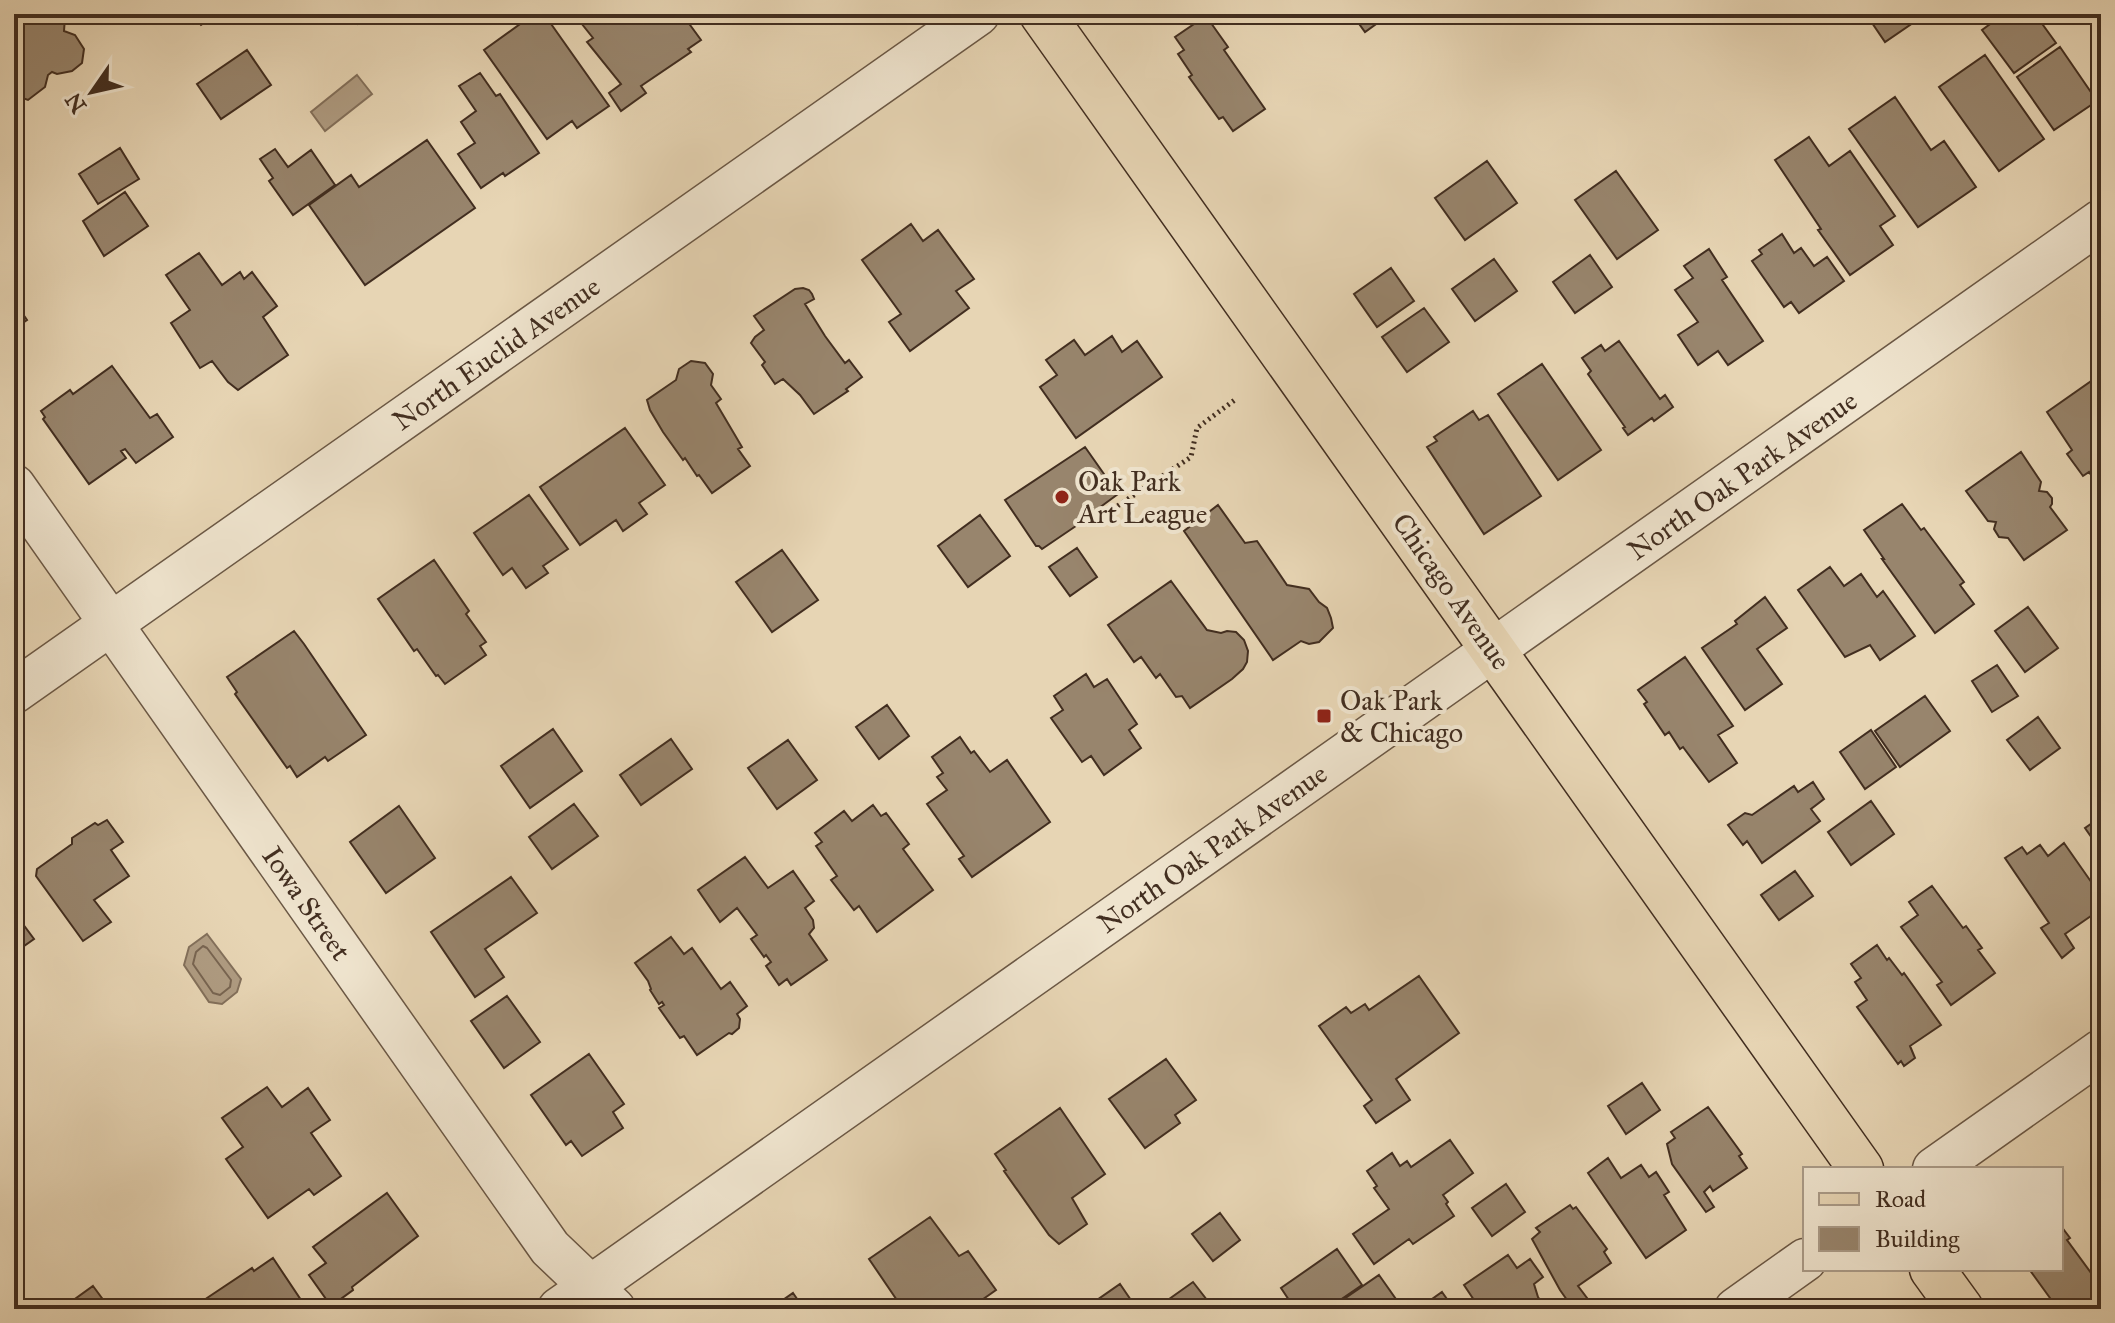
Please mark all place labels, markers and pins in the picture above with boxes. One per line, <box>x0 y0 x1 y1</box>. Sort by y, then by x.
place label: Oak Park Art League <box>1077 464 1207 531</box>
marker: Oak Park Art League <box>1053 488 1071 506</box>
place label: Oak Park & Chicago <box>1340 683 1463 750</box>
marker: Oak Park & Chicago <box>1315 707 1333 725</box>

